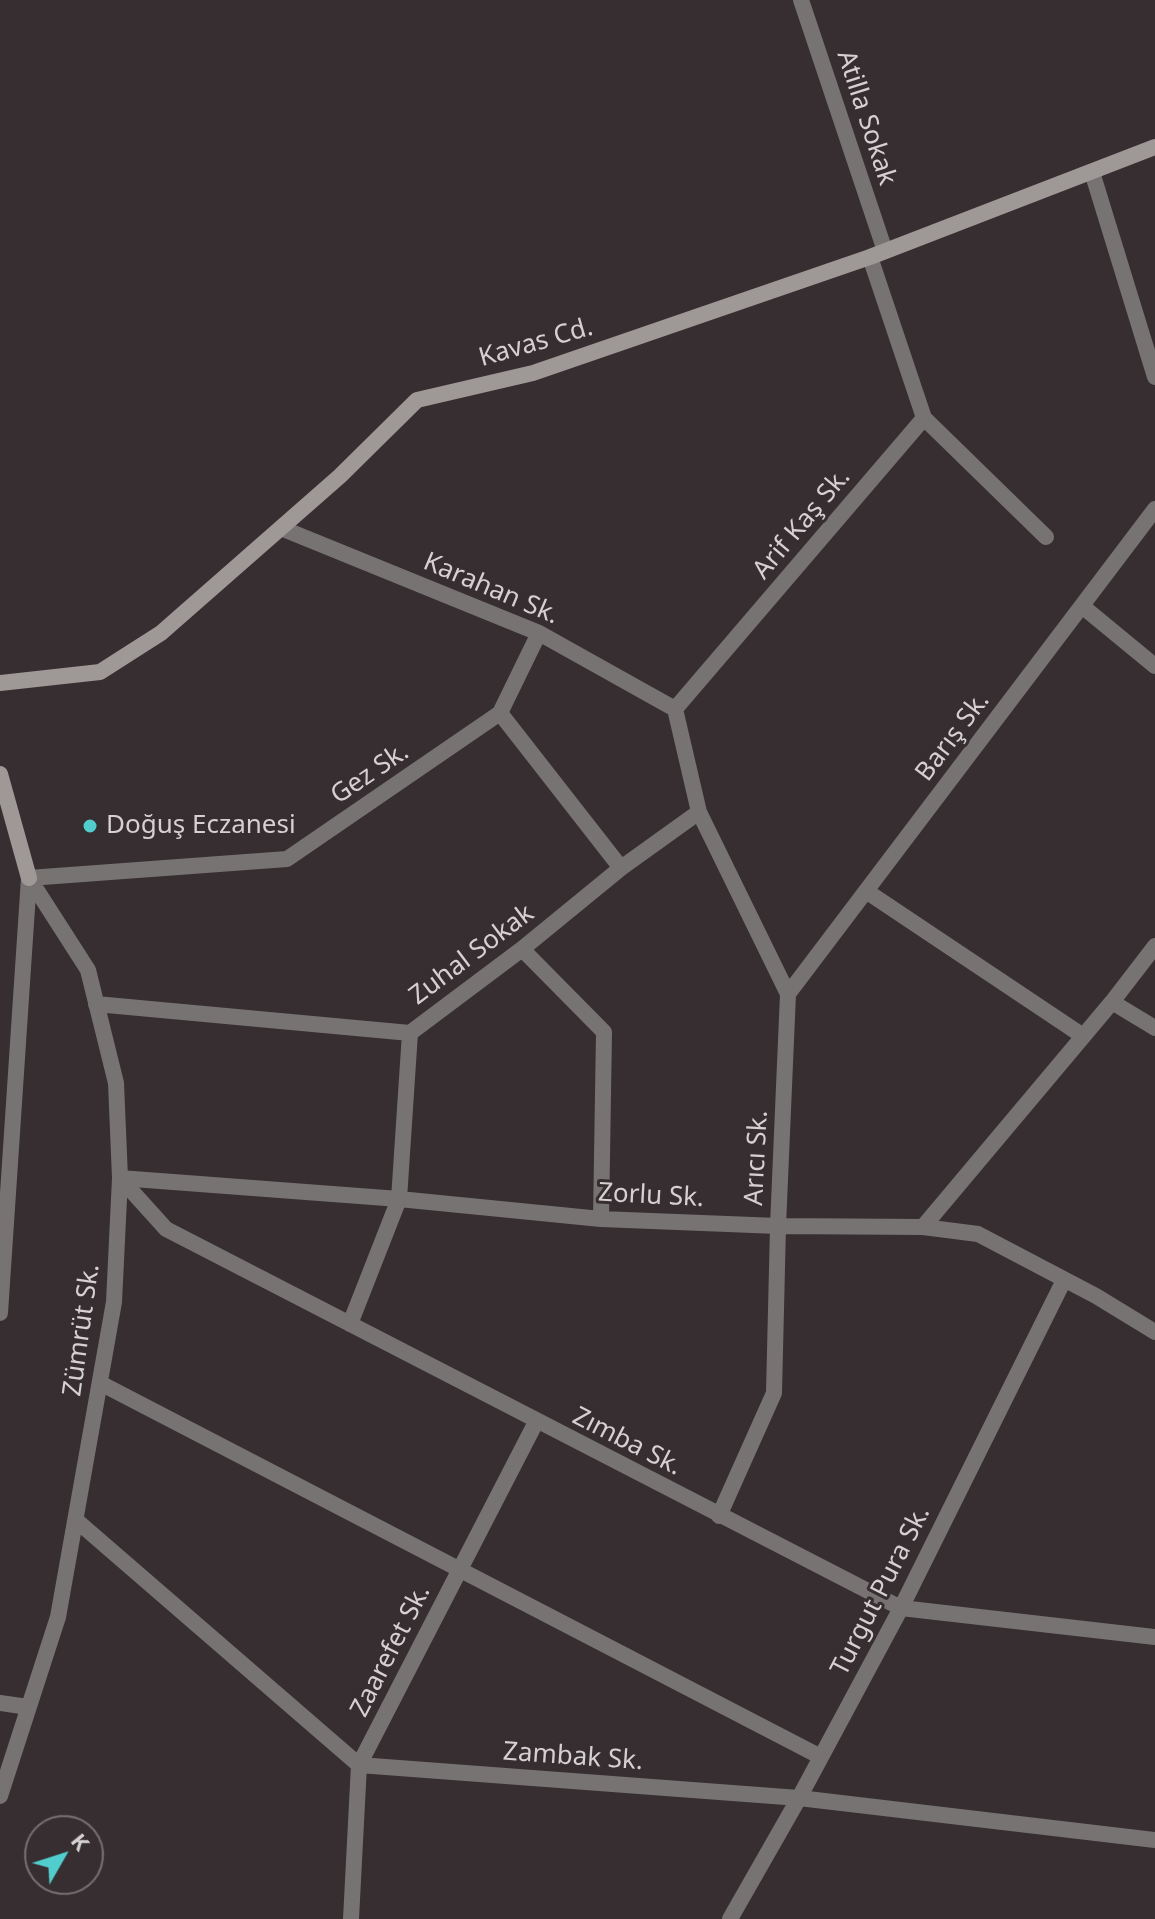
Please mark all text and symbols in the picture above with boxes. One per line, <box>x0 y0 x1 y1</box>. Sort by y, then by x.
street label: Atilla Sokak <box>830 47 902 189</box>
street label: Kavas Cd. <box>475 312 597 374</box>
street label: Arif Kaş Sk. <box>747 462 857 586</box>
street label: Karahan Sk. <box>419 546 563 632</box>
street label: Barış Sk. <box>909 686 997 788</box>
street label: Gez Sk. <box>325 737 415 811</box>
place label: Doğuş Eczanesi <box>106 810 296 842</box>
marker: Doğuş Eczanesi <box>81 817 99 835</box>
street label: Zuhal Sokak <box>404 898 540 1012</box>
street label: Arıcı Sk. <box>739 1110 775 1206</box>
street label: Zorlu Sk. <box>597 1178 705 1214</box>
street label: Zümrüt Sk. <box>57 1262 107 1398</box>
street label: Zımba Sk. <box>567 1401 687 1483</box>
street label: Turgut Pura Sk. <box>825 1501 937 1681</box>
street label: Zaarefet Sk. <box>344 1580 438 1722</box>
street label: Zambak Sk. <box>502 1737 644 1777</box>
north arrow <box>24 1815 104 1895</box>
text: K <box>65 1826 97 1856</box>

